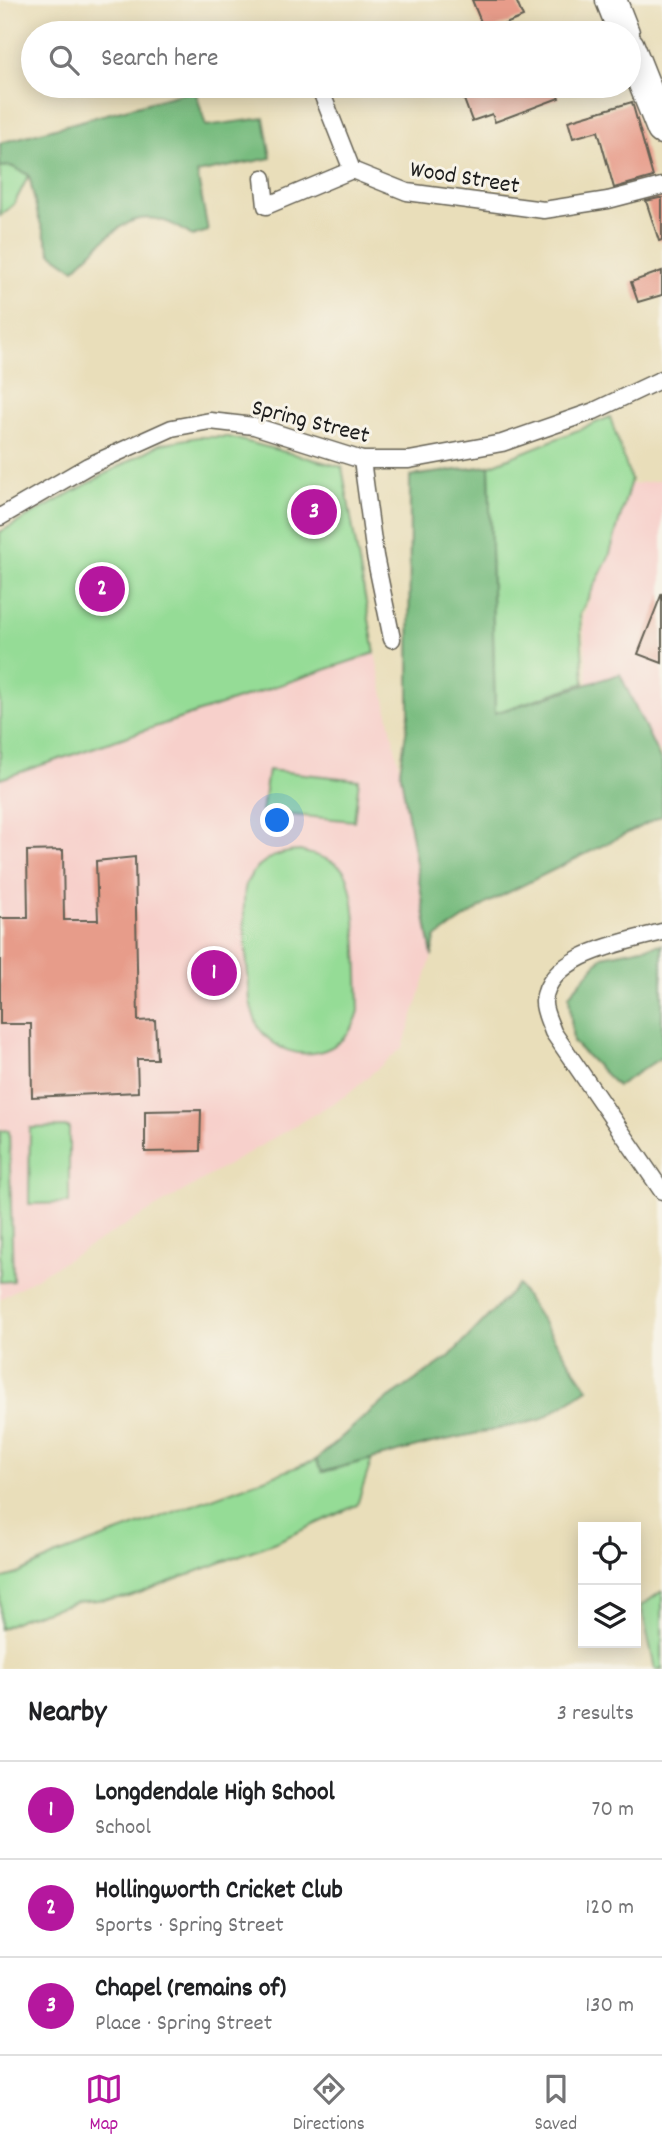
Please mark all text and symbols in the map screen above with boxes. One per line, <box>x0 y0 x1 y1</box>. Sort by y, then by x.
search box <box>21 21 641 98</box>
icon: search <box>45 41 83 79</box>
text: Search here <box>101 41 219 78</box>
street label: Wood Street <box>407 154 522 204</box>
street label: Spring Street <box>248 392 373 454</box>
pin: 3 <box>291 486 337 538</box>
pin: 2 <box>79 563 125 615</box>
your location <box>260 803 294 837</box>
pin: 1 <box>191 947 237 999</box>
map controls <box>578 1522 641 1648</box>
button: locate <box>578 1522 641 1585</box>
button: layers <box>578 1585 641 1648</box>
text: Nearby <box>28 1693 106 1736</box>
text: 3 results <box>557 1698 634 1731</box>
text: Longdendale High School <box>95 1775 335 1812</box>
text: 1 <box>48 1794 54 1827</box>
text: 70 m <box>592 1794 634 1827</box>
text: School <box>95 1812 151 1845</box>
text: Hollingworth Cricket Club <box>95 1873 343 1910</box>
text: 2 <box>46 1892 56 1925</box>
text: 120 m <box>585 1892 634 1925</box>
text: Sports · Spring Street <box>95 1910 284 1943</box>
text: Chapel (remains of) <box>95 1971 286 2008</box>
text: 3 <box>46 1990 56 2023</box>
text: 130 m <box>585 1990 634 2023</box>
text: Place · Spring Street <box>95 2008 272 2041</box>
tab: Map <box>85 2070 123 2139</box>
tab: Directions <box>293 2070 365 2139</box>
tab: Saved <box>535 2070 577 2139</box>

